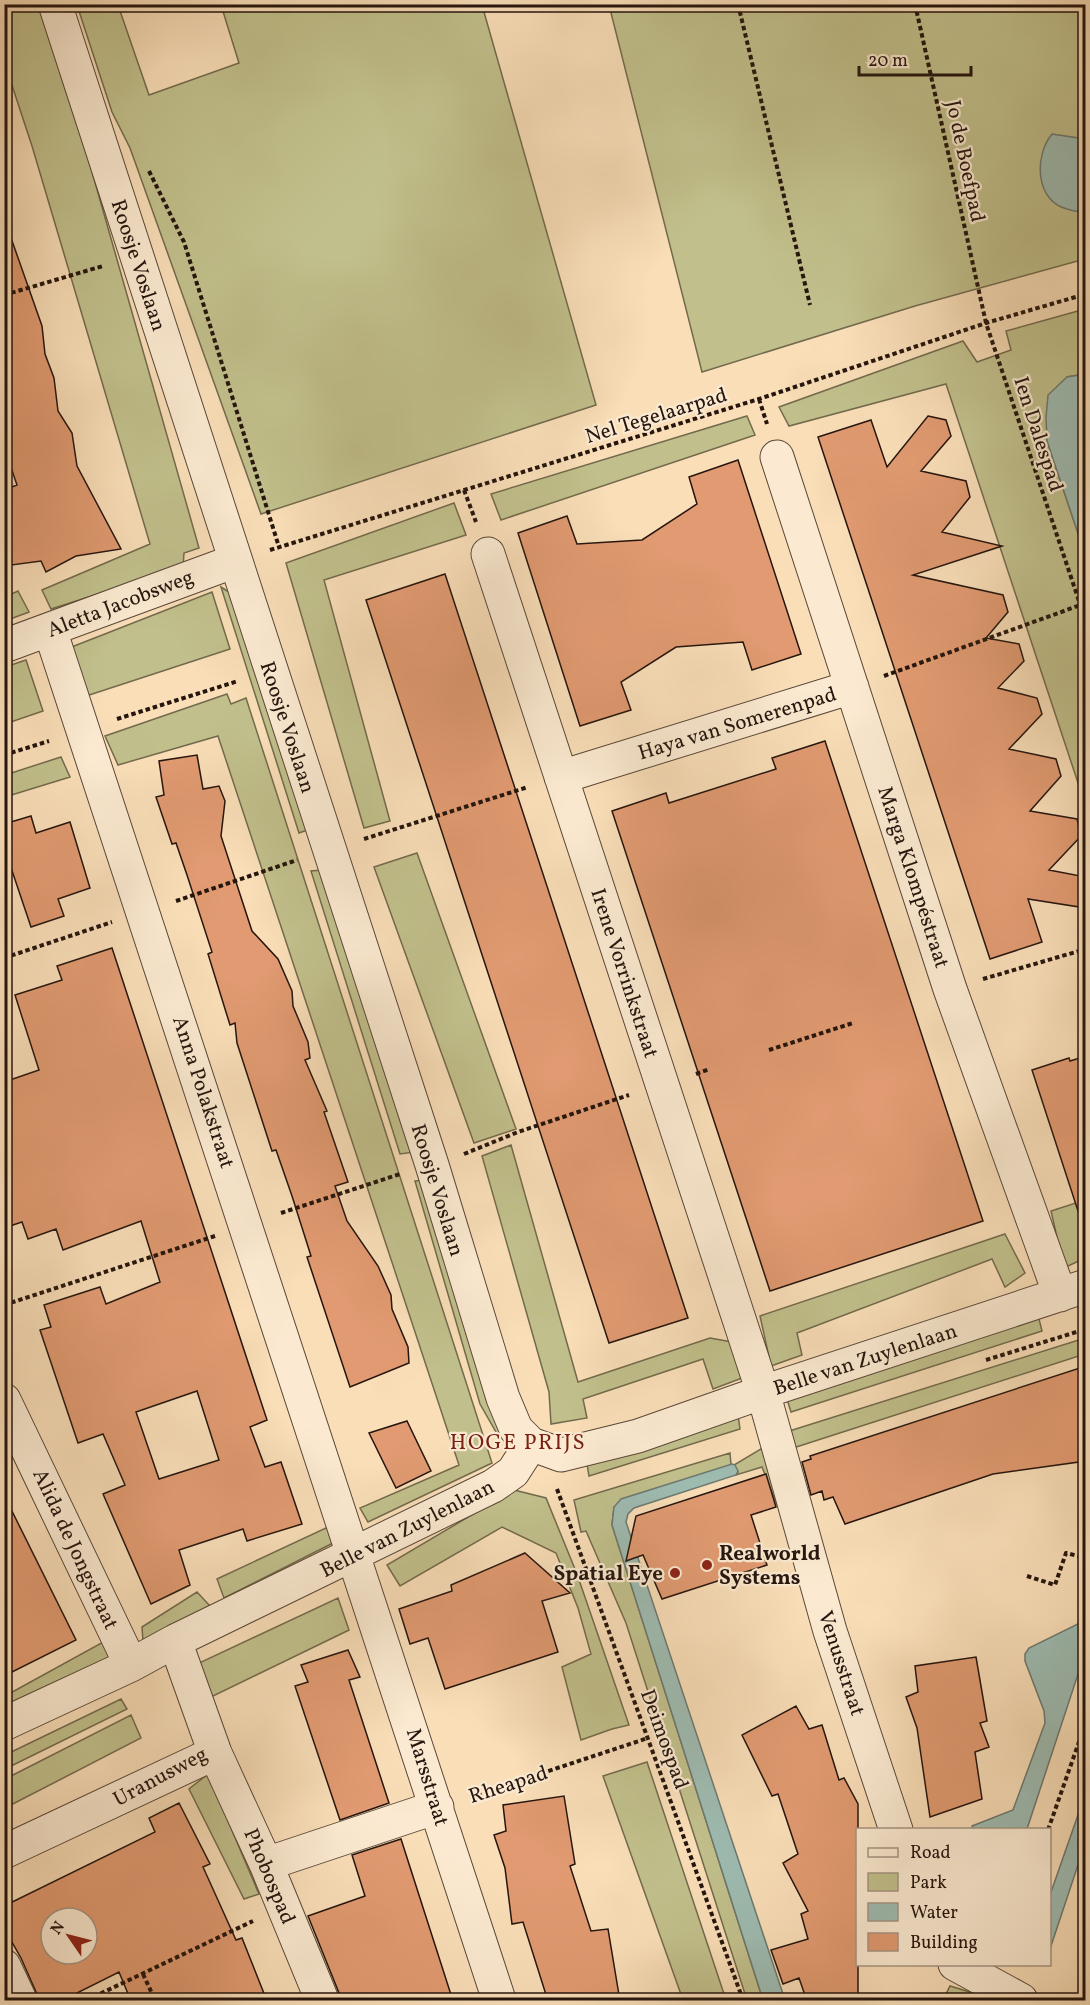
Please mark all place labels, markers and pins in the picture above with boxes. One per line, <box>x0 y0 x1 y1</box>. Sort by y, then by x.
place label: Realworld Systems <box>719 1540 821 1593</box>
marker: Realworld Systems <box>700 1558 714 1572</box>
place label: Spatial Eye <box>553 1560 663 1589</box>
marker: Spatial Eye <box>668 1566 682 1580</box>

